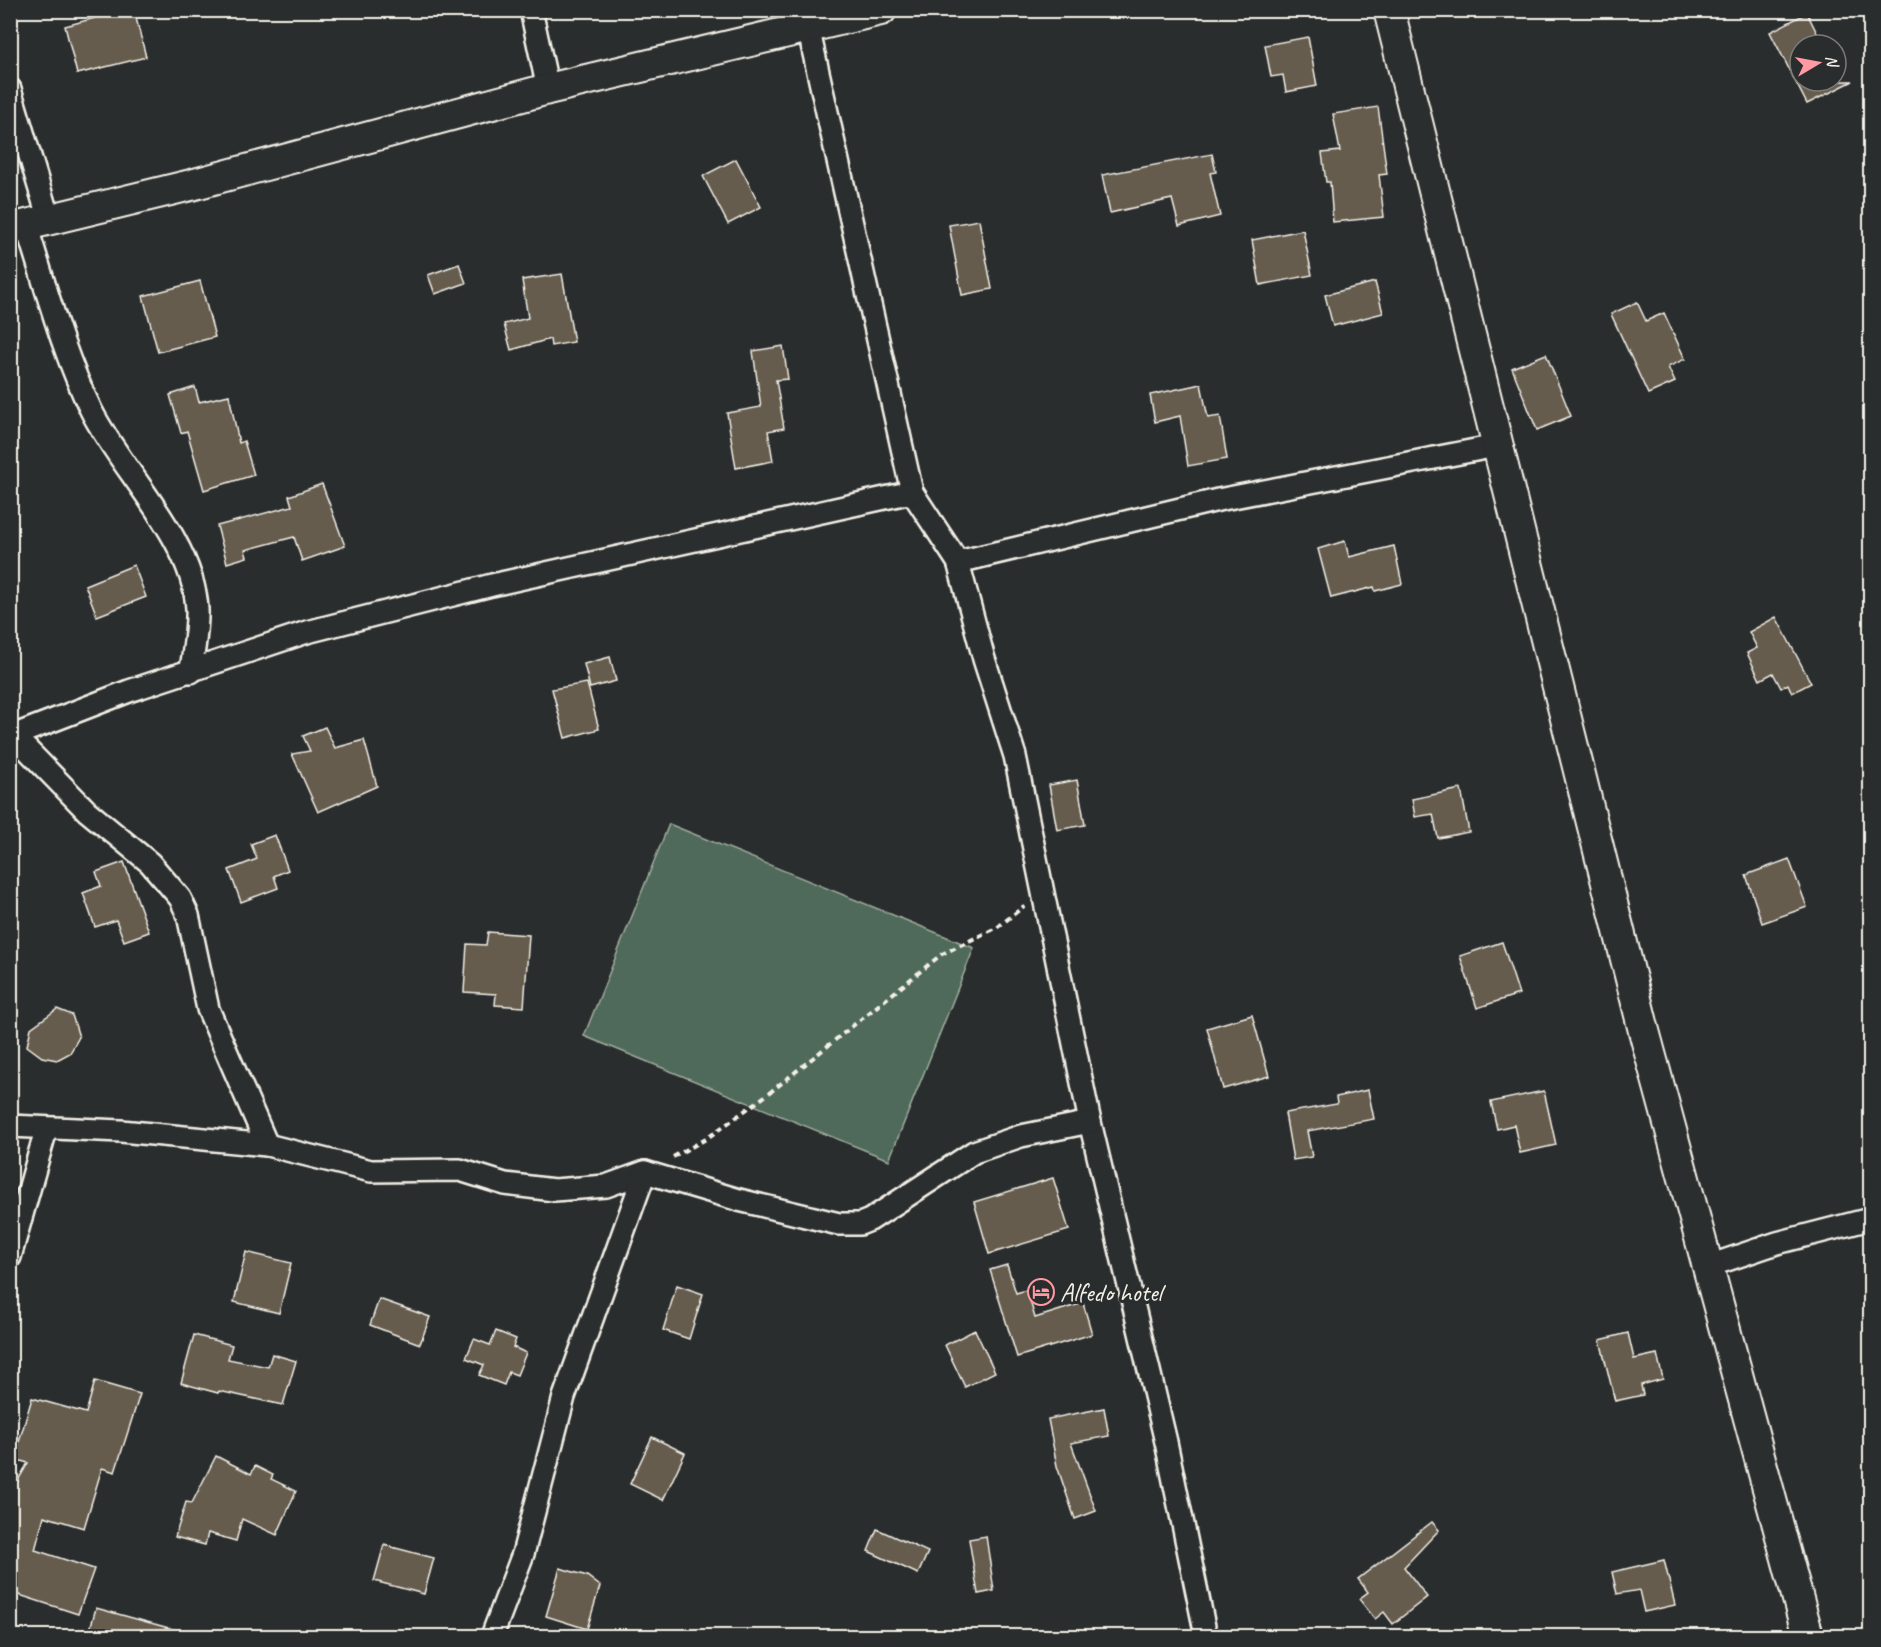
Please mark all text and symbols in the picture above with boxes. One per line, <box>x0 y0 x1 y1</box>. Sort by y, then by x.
north arrow <box>1788 33 1848 93</box>
text: N <box>1821 54 1843 70</box>
place label: Alfedo hotel <box>1060 1276 1166 1309</box>
hotel icon: Alfedo hotel <box>1026 1277 1056 1307</box>

